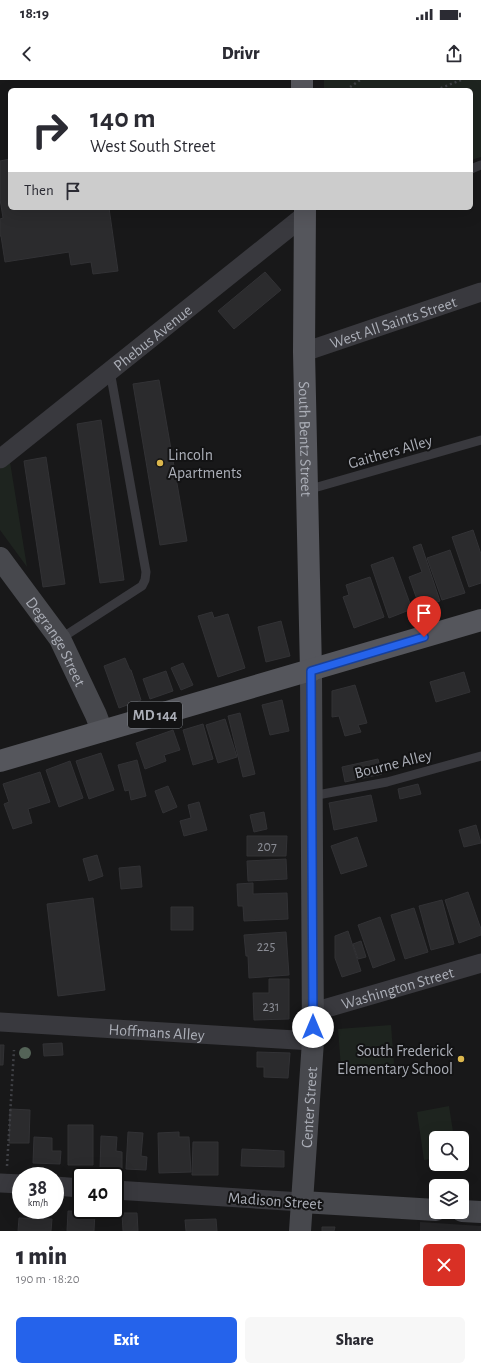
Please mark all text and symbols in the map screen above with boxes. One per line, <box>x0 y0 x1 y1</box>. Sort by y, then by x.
text: 18:19 <box>20 6 49 21</box>
icon: back <box>16 43 38 65</box>
icon: share <box>443 43 465 65</box>
text: Drivr <box>222 45 259 63</box>
icon: right <box>24 104 76 156</box>
text: 140 m <box>90 105 156 133</box>
text: West South Street <box>90 138 216 156</box>
icon: arrive <box>62 180 84 202</box>
text: Then <box>24 183 54 198</box>
street label: West All Saints Street <box>328 294 459 352</box>
street label: Phebus Avenue <box>111 302 195 374</box>
street label: South Bentz Street <box>296 381 314 497</box>
street label: Gaithers Alley <box>346 432 435 473</box>
place label: Lincoln Apartments <box>168 447 242 481</box>
marker: Lincoln Apartments <box>155 458 165 468</box>
street label: Degrange Street <box>23 594 88 689</box>
pin <box>407 596 441 637</box>
icon: arrive <box>413 602 435 624</box>
road number: MD 144 <box>128 702 182 728</box>
street label: Bourne Alley <box>353 747 434 782</box>
house number: 207 <box>257 840 277 854</box>
house number: 225 <box>257 940 275 954</box>
street label: Washington Street <box>340 964 456 1012</box>
house number: 231 <box>263 1000 279 1014</box>
position arrow <box>292 1006 334 1048</box>
street label: Hoffmans Alley <box>108 1022 205 1044</box>
place label: South Frederick Elementary School <box>337 1043 454 1078</box>
marker: South Frederick Elementary School <box>456 1054 466 1064</box>
street label: Center Street <box>299 1066 320 1149</box>
map controls <box>429 1131 469 1219</box>
button: search <box>429 1131 469 1171</box>
speed limit sign: 40 <box>72 1167 124 1219</box>
text: 38 <box>29 1178 47 1198</box>
button: layers <box>429 1179 469 1219</box>
street label: Madison Street <box>227 1190 322 1212</box>
text: km/h <box>28 1198 48 1208</box>
button: close <box>423 1244 465 1286</box>
text: 1 min <box>16 1245 67 1269</box>
text: 190 m · 18:20 <box>16 1273 80 1286</box>
button: Exit <box>16 1317 237 1363</box>
button: Share <box>245 1317 465 1363</box>

